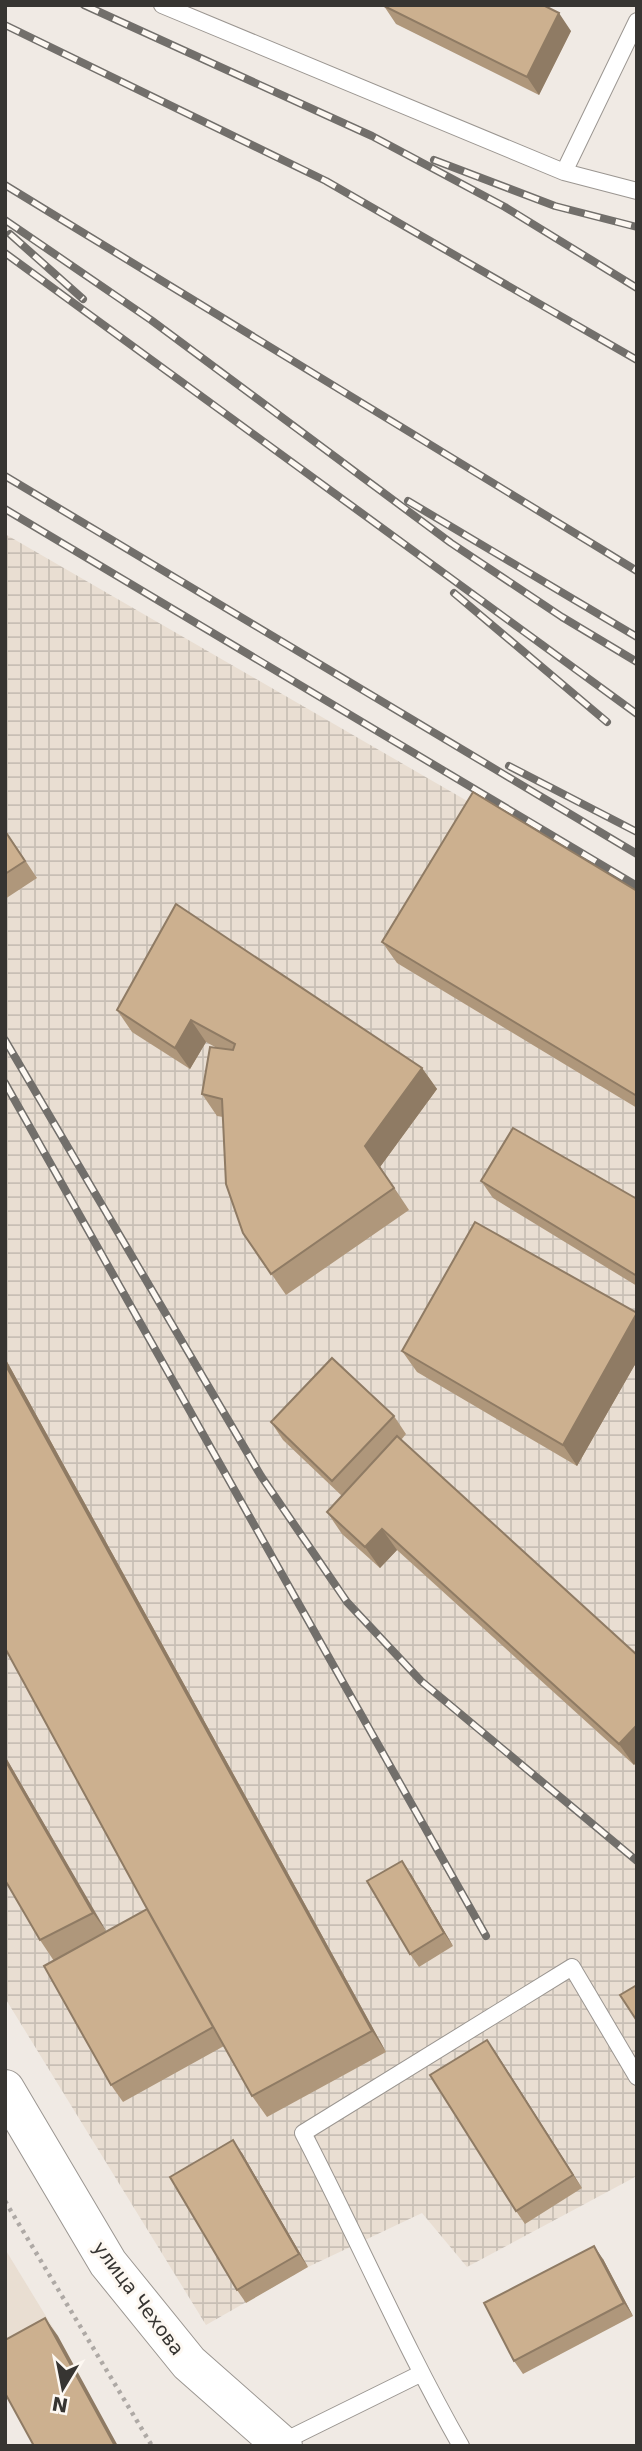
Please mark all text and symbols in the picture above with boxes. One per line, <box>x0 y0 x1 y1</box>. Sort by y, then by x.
street label: улица Чехова <box>89 2237 189 2359</box>
north arrow <box>28 2353 98 2423</box>
text: N <box>50 2393 70 2417</box>

